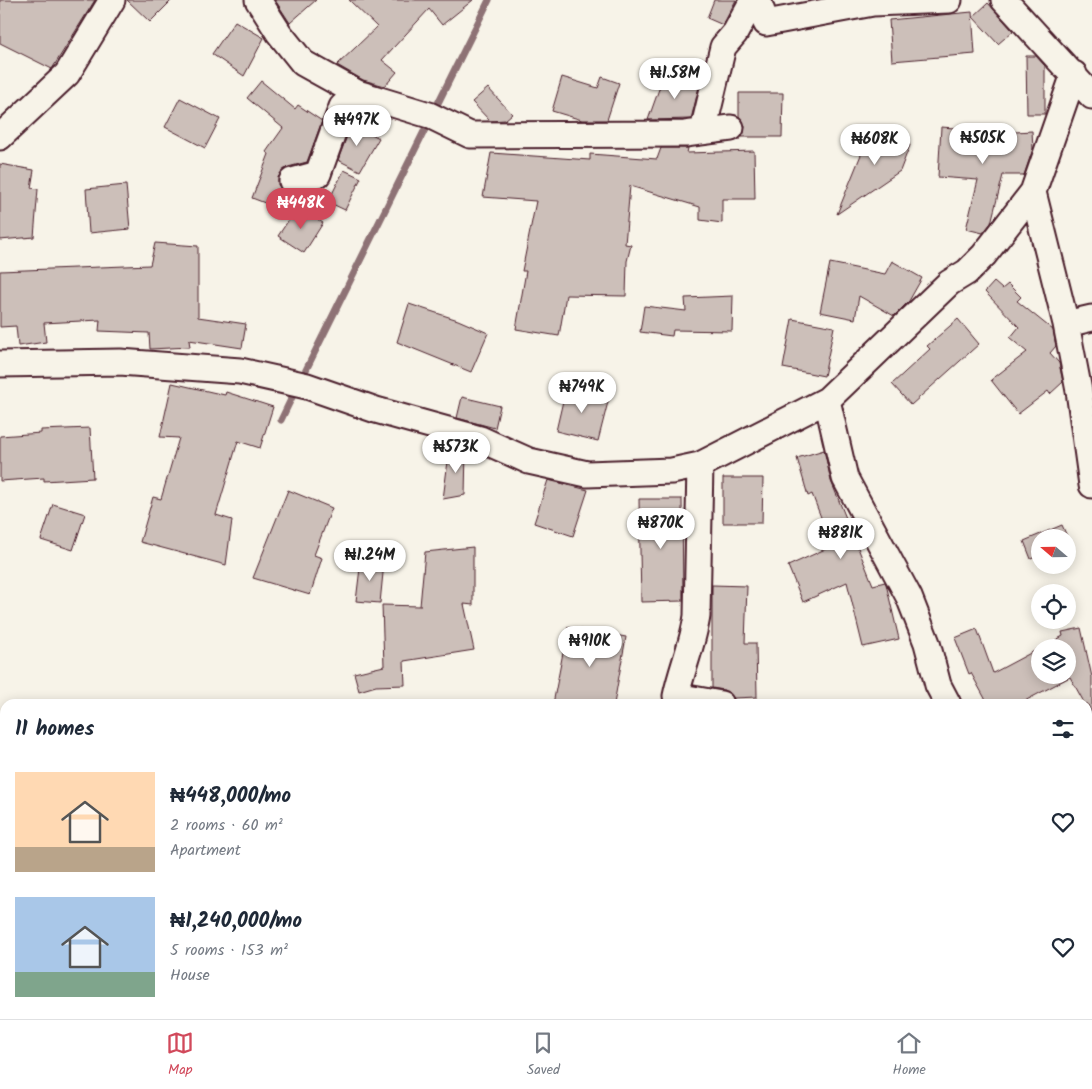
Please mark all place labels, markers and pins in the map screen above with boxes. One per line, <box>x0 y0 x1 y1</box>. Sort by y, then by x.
pin: ₦1.58M <box>634 58 716 100</box>
pin: ₦497K <box>322 104 392 147</box>
pin: ₦505K <box>948 122 1018 165</box>
pin: ₦608K <box>840 124 910 166</box>
pin: ₦448K <box>266 188 336 230</box>
pin: ₦749K <box>547 372 617 414</box>
pin: ₦573K <box>421 432 491 474</box>
pin: ₦870K <box>626 508 696 550</box>
pin: ₦881K <box>806 518 876 560</box>
pin: ₦1.24M <box>329 540 411 582</box>
pin: ₦910K <box>555 626 625 668</box>

